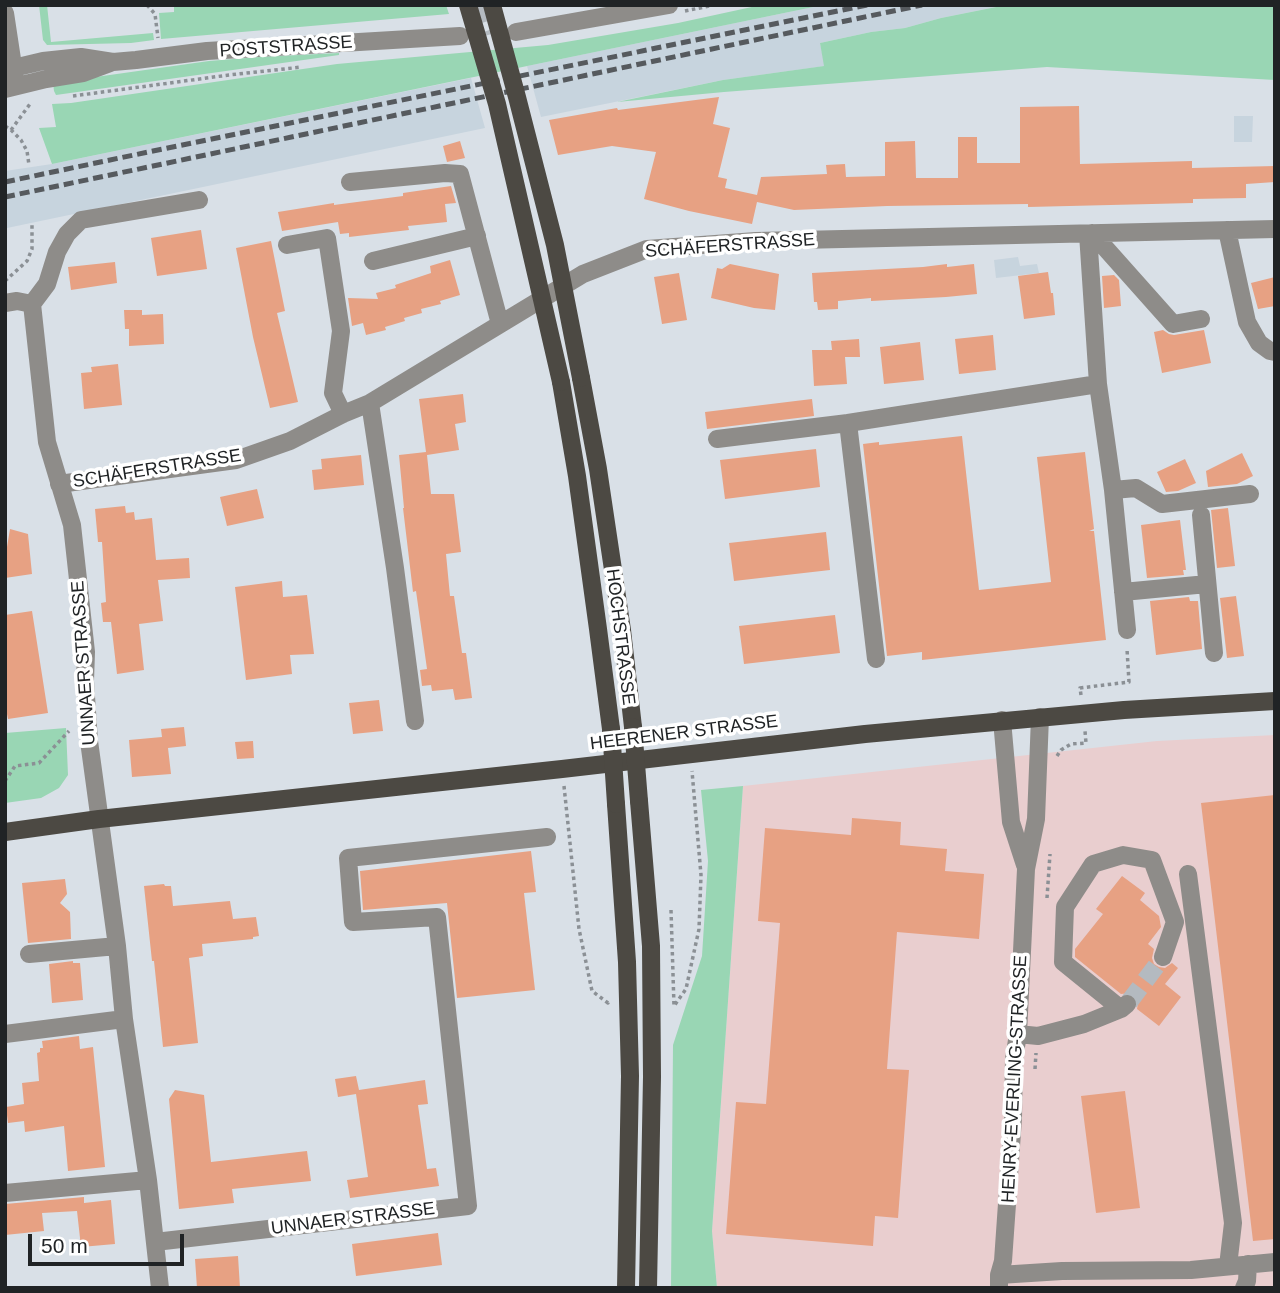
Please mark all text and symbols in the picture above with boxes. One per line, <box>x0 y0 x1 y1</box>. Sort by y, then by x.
street label: POSTSTRASSE <box>219 32 353 62</box>
street label: SCHÄFERSTRASSE <box>644 229 816 263</box>
street label: SCHÄFERSTRASSE <box>71 445 243 493</box>
street label: HOCHSTRASSE <box>601 568 639 706</box>
street label: UNNAER STRASSE <box>67 580 101 746</box>
street label: HEERENER STRASSE <box>589 711 779 755</box>
street label: HENRY-EVERLING-STRASSE <box>998 955 1032 1203</box>
street label: UNNAER STRASSE <box>270 1198 436 1240</box>
scale bar <box>32 1220 187 1264</box>
text: 50 m <box>41 1234 88 1257</box>

